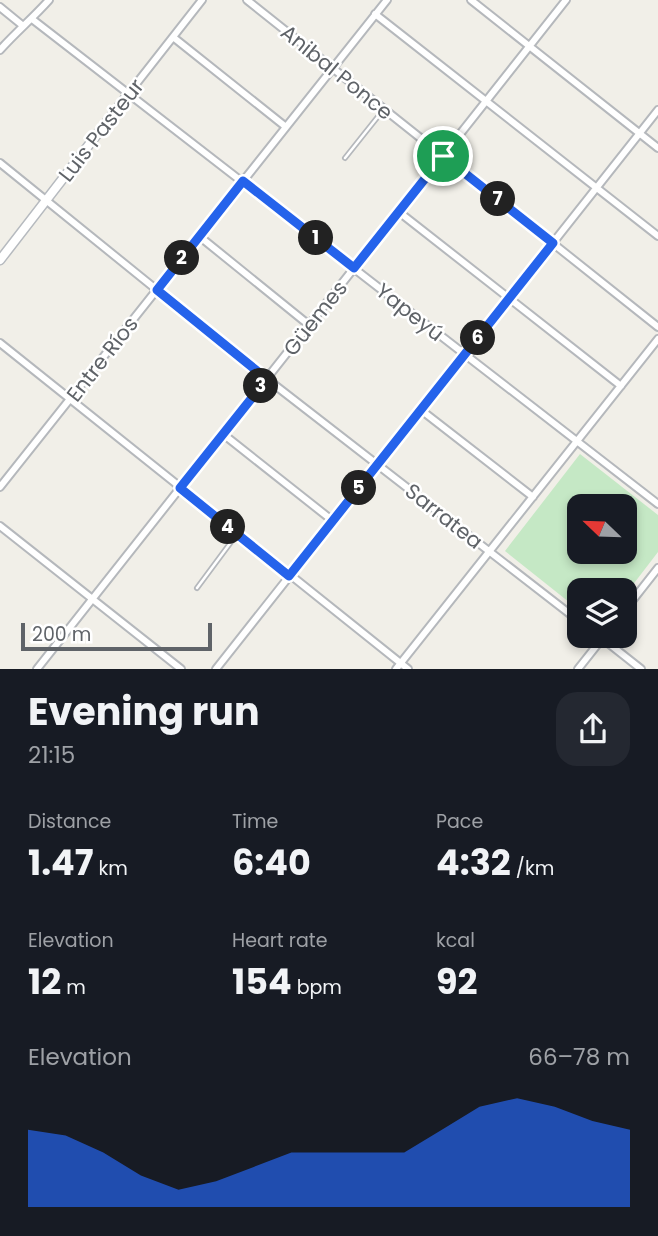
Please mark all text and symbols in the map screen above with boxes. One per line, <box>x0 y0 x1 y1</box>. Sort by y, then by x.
street label: Anibal Ponce <box>275 18 399 126</box>
street label: Luis Pasteur <box>52 72 151 188</box>
pin <box>413 126 473 186</box>
icon: arrive <box>424 137 462 175</box>
pin: 7 <box>480 182 516 216</box>
text: 7 <box>492 185 503 212</box>
pin: 1 <box>298 220 334 256</box>
text: 1 <box>312 224 319 251</box>
pin: 2 <box>164 240 200 276</box>
text: 2 <box>176 244 187 271</box>
street label: Güemes <box>276 274 354 362</box>
street label: Yapeyú <box>370 276 450 348</box>
street label: Entre Ríos <box>60 310 144 408</box>
pin: 6 <box>461 320 496 356</box>
text: 6 <box>471 324 484 351</box>
pin: 3 <box>244 368 278 404</box>
text: 3 <box>255 372 266 399</box>
pin: 5 <box>342 470 376 505</box>
text: 5 <box>352 474 365 501</box>
street label: Sarratea <box>399 476 489 556</box>
north arrow <box>567 494 637 564</box>
map controls <box>567 494 637 648</box>
pin: 4 <box>210 510 246 544</box>
text: 4 <box>221 513 234 540</box>
button: layers <box>567 578 637 648</box>
scale bar <box>21 620 212 652</box>
text: 200 m <box>32 621 91 648</box>
text: Evening run <box>28 685 260 738</box>
button: share <box>556 692 630 766</box>
text: 21:15 <box>28 739 75 771</box>
text: Distance <box>28 808 111 835</box>
text: Time <box>232 808 278 835</box>
text: Pace <box>436 808 483 835</box>
text: 1.47 <box>28 838 93 887</box>
text: 6:40 <box>232 838 311 887</box>
text: 4:32 <box>436 838 511 887</box>
text: km <box>93 855 128 882</box>
text: /km <box>511 855 554 882</box>
text: Elevation <box>28 927 114 954</box>
text: Heart rate <box>232 927 327 954</box>
text: kcal <box>436 927 475 954</box>
text: 12 <box>28 957 61 1006</box>
text: 154 <box>232 957 292 1006</box>
text: 92 <box>436 957 478 1006</box>
text: m <box>61 974 86 1001</box>
text: bpm <box>292 974 342 1001</box>
text: Elevation <box>28 1041 132 1073</box>
text: 66–78 m <box>528 1041 630 1073</box>

